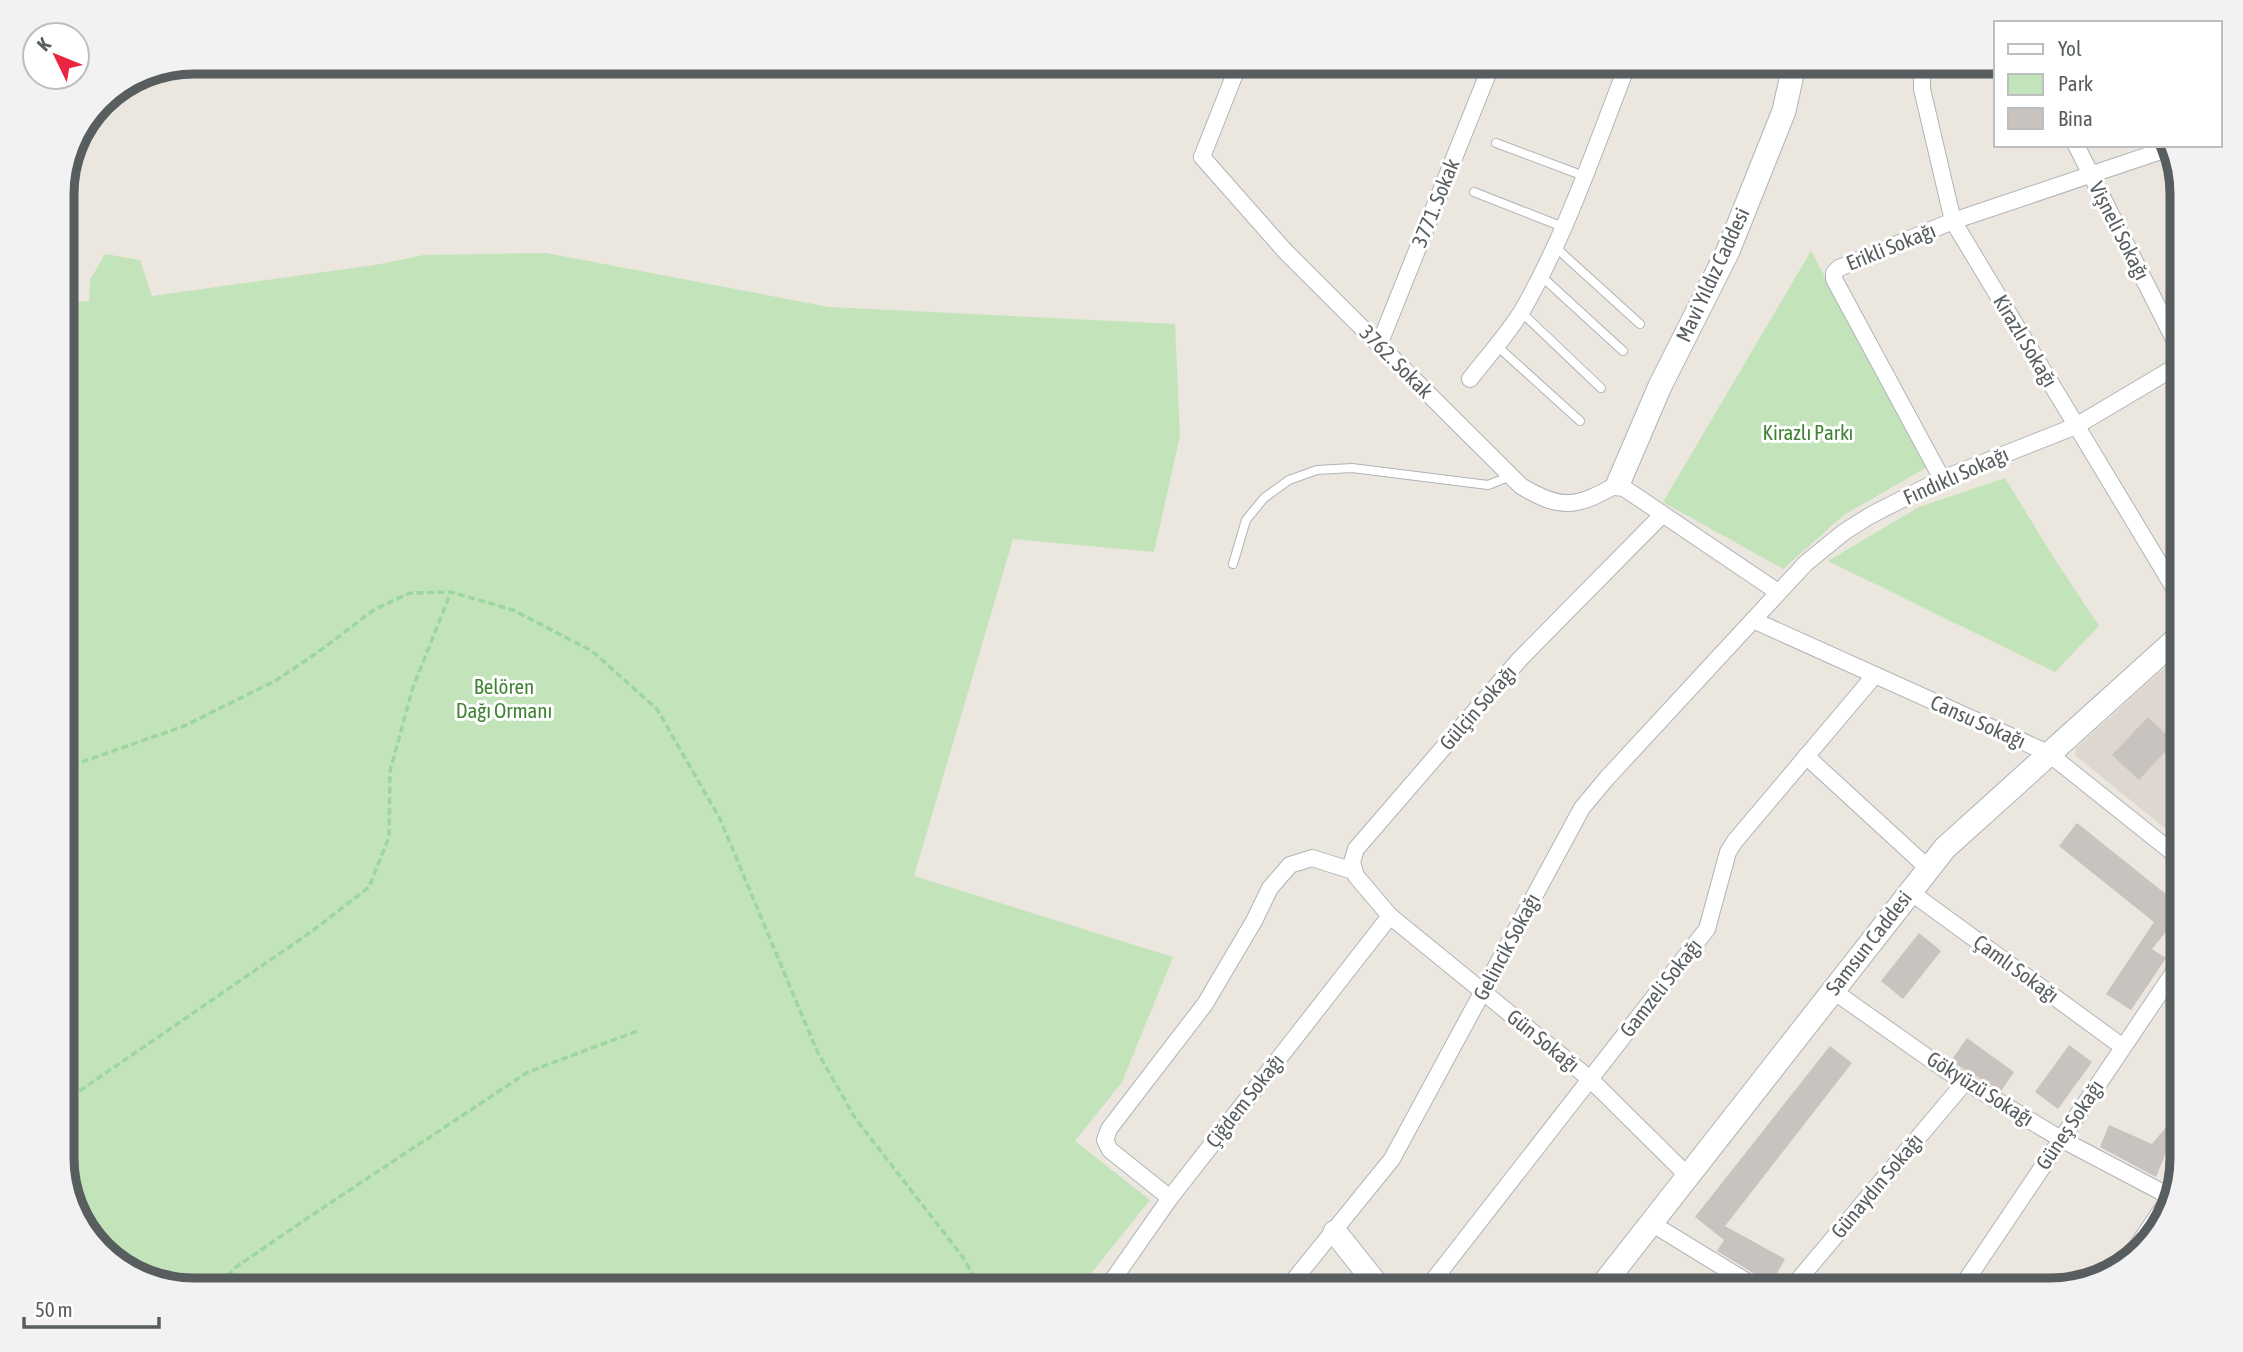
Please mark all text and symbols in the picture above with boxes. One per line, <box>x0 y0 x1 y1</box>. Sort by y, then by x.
north arrow <box>21 21 91 91</box>
legend <box>1994 21 2222 147</box>
text: K <box>32 33 55 55</box>
text: Yol <box>2058 36 2082 60</box>
text: Park <box>2058 71 2093 95</box>
text: Bina <box>2058 106 2093 130</box>
street label: 3771. Sokak <box>1407 155 1464 250</box>
street label: Vişneli Sokağı <box>2085 177 2155 284</box>
street label: Mavi Yıldız Caddesi <box>1671 204 1754 345</box>
street label: Erikli Sokağı <box>1843 217 1939 275</box>
street label: Kirazlı Sokağı <box>1989 290 2063 391</box>
street label: 3762. Sokak <box>1355 320 1438 403</box>
park label: Kirazlı Parkı <box>1763 420 1853 444</box>
street label: Fındıklı Sokağı <box>1899 441 2012 509</box>
street label: Gülçin Sokağı <box>1434 660 1520 754</box>
park label: Belören Dağı Ormanı <box>456 674 552 722</box>
street label: Cansu Sokağı <box>1927 690 2030 753</box>
street label: Samsun Caddesi <box>1820 886 1916 999</box>
street label: Gelincik Sokağı <box>1468 889 1544 1004</box>
street label: Çamlı Sokağı <box>1969 929 2064 1007</box>
street label: Gamzeli Sokağı <box>1615 934 1706 1041</box>
street label: Gün Sokağı <box>1503 1004 1585 1077</box>
street label: Gökyüzü Sokağı <box>1923 1046 2038 1130</box>
street label: Çiğdem Sokağı <box>1200 1049 1288 1152</box>
street label: Güneş Sokağı <box>2030 1075 2108 1174</box>
street label: Günaydın Sokağı <box>1826 1128 1927 1243</box>
scale bar <box>24 1286 159 1330</box>
text: 50 m <box>35 1297 73 1321</box>

